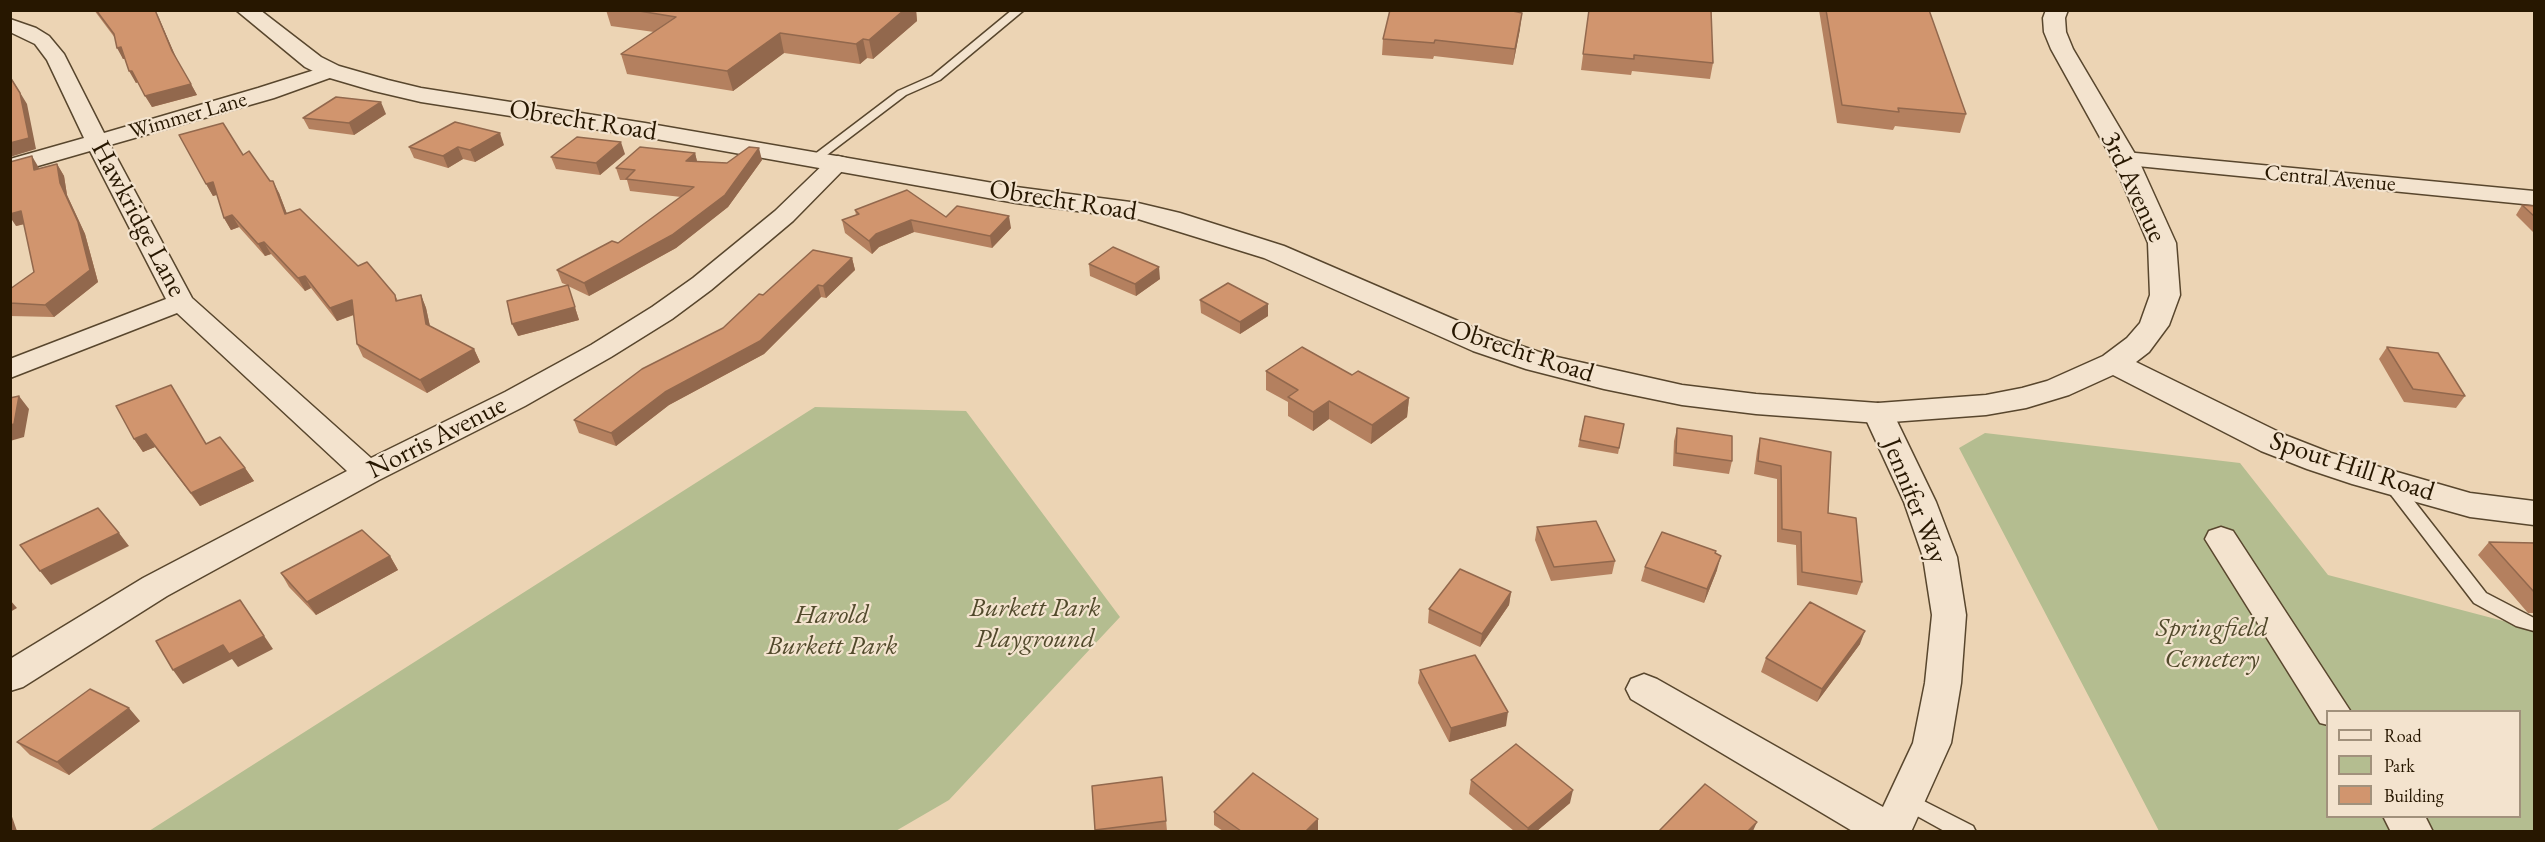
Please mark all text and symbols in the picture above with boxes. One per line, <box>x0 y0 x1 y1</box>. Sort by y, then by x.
street label: Wimmer Lane <box>126 87 250 145</box>
street label: Obrecht Road <box>507 93 659 149</box>
street label: 3rd Avenue <box>2093 126 2173 248</box>
street label: Hawkridge Lane <box>83 136 193 302</box>
street label: Central Avenue <box>2263 160 2397 198</box>
street label: Obrecht Road <box>987 173 1139 229</box>
street label: Obrecht Road <box>1446 314 1598 390</box>
street label: Norris Avenue <box>362 389 512 487</box>
street label: Spout Hill Road <box>2265 425 2439 509</box>
street label: Jennifer Way <box>1874 434 1954 568</box>
park label: Burkett Park Playground <box>970 593 1100 656</box>
park label: Harold Burkett Park <box>767 600 897 663</box>
park label: Springfield Cemetery <box>2156 613 2268 676</box>
legend <box>2326 710 2521 818</box>
text: Road <box>2384 724 2422 747</box>
text: Park <box>2384 754 2415 777</box>
text: Building <box>2384 784 2444 807</box>

